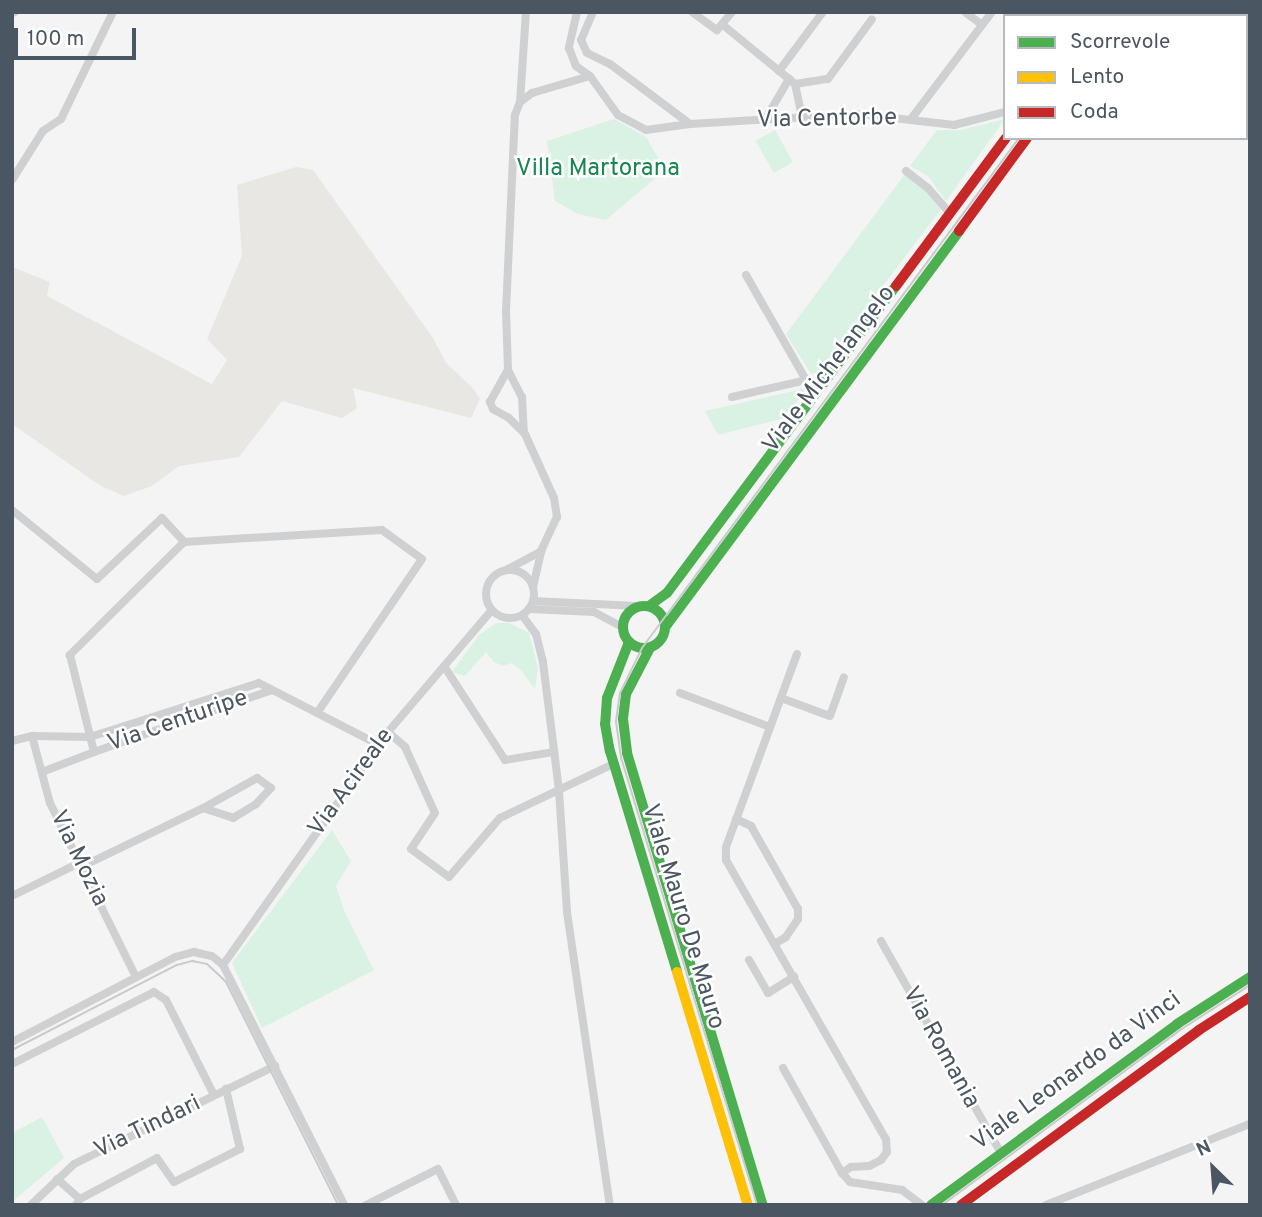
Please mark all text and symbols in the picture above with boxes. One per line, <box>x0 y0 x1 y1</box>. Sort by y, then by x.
scale bar <box>18 14 140 58</box>
legend <box>1003 14 1248 140</box>
text: 100 m <box>27 26 84 53</box>
text: Scorrevole <box>1070 29 1170 56</box>
text: Lento <box>1070 64 1124 91</box>
text: Coda <box>1070 99 1119 126</box>
street label: Via Centorbe <box>757 104 897 136</box>
park label: Villa Martorana <box>516 156 680 184</box>
street label: Viale Michelangelo <box>758 280 902 460</box>
street label: Via Centuripe <box>104 685 252 759</box>
street label: Via Acireale <box>303 723 401 843</box>
street label: Viale Mauro De Mauro <box>634 801 730 1033</box>
street label: Via Mozia <box>42 806 114 912</box>
street label: Via Romania <box>895 982 985 1114</box>
street label: Viale Leonardo da Vinci <box>966 986 1188 1158</box>
street label: Via Tindari <box>90 1090 206 1166</box>
north arrow <box>1178 1133 1248 1203</box>
text: N <box>1193 1135 1215 1163</box>

